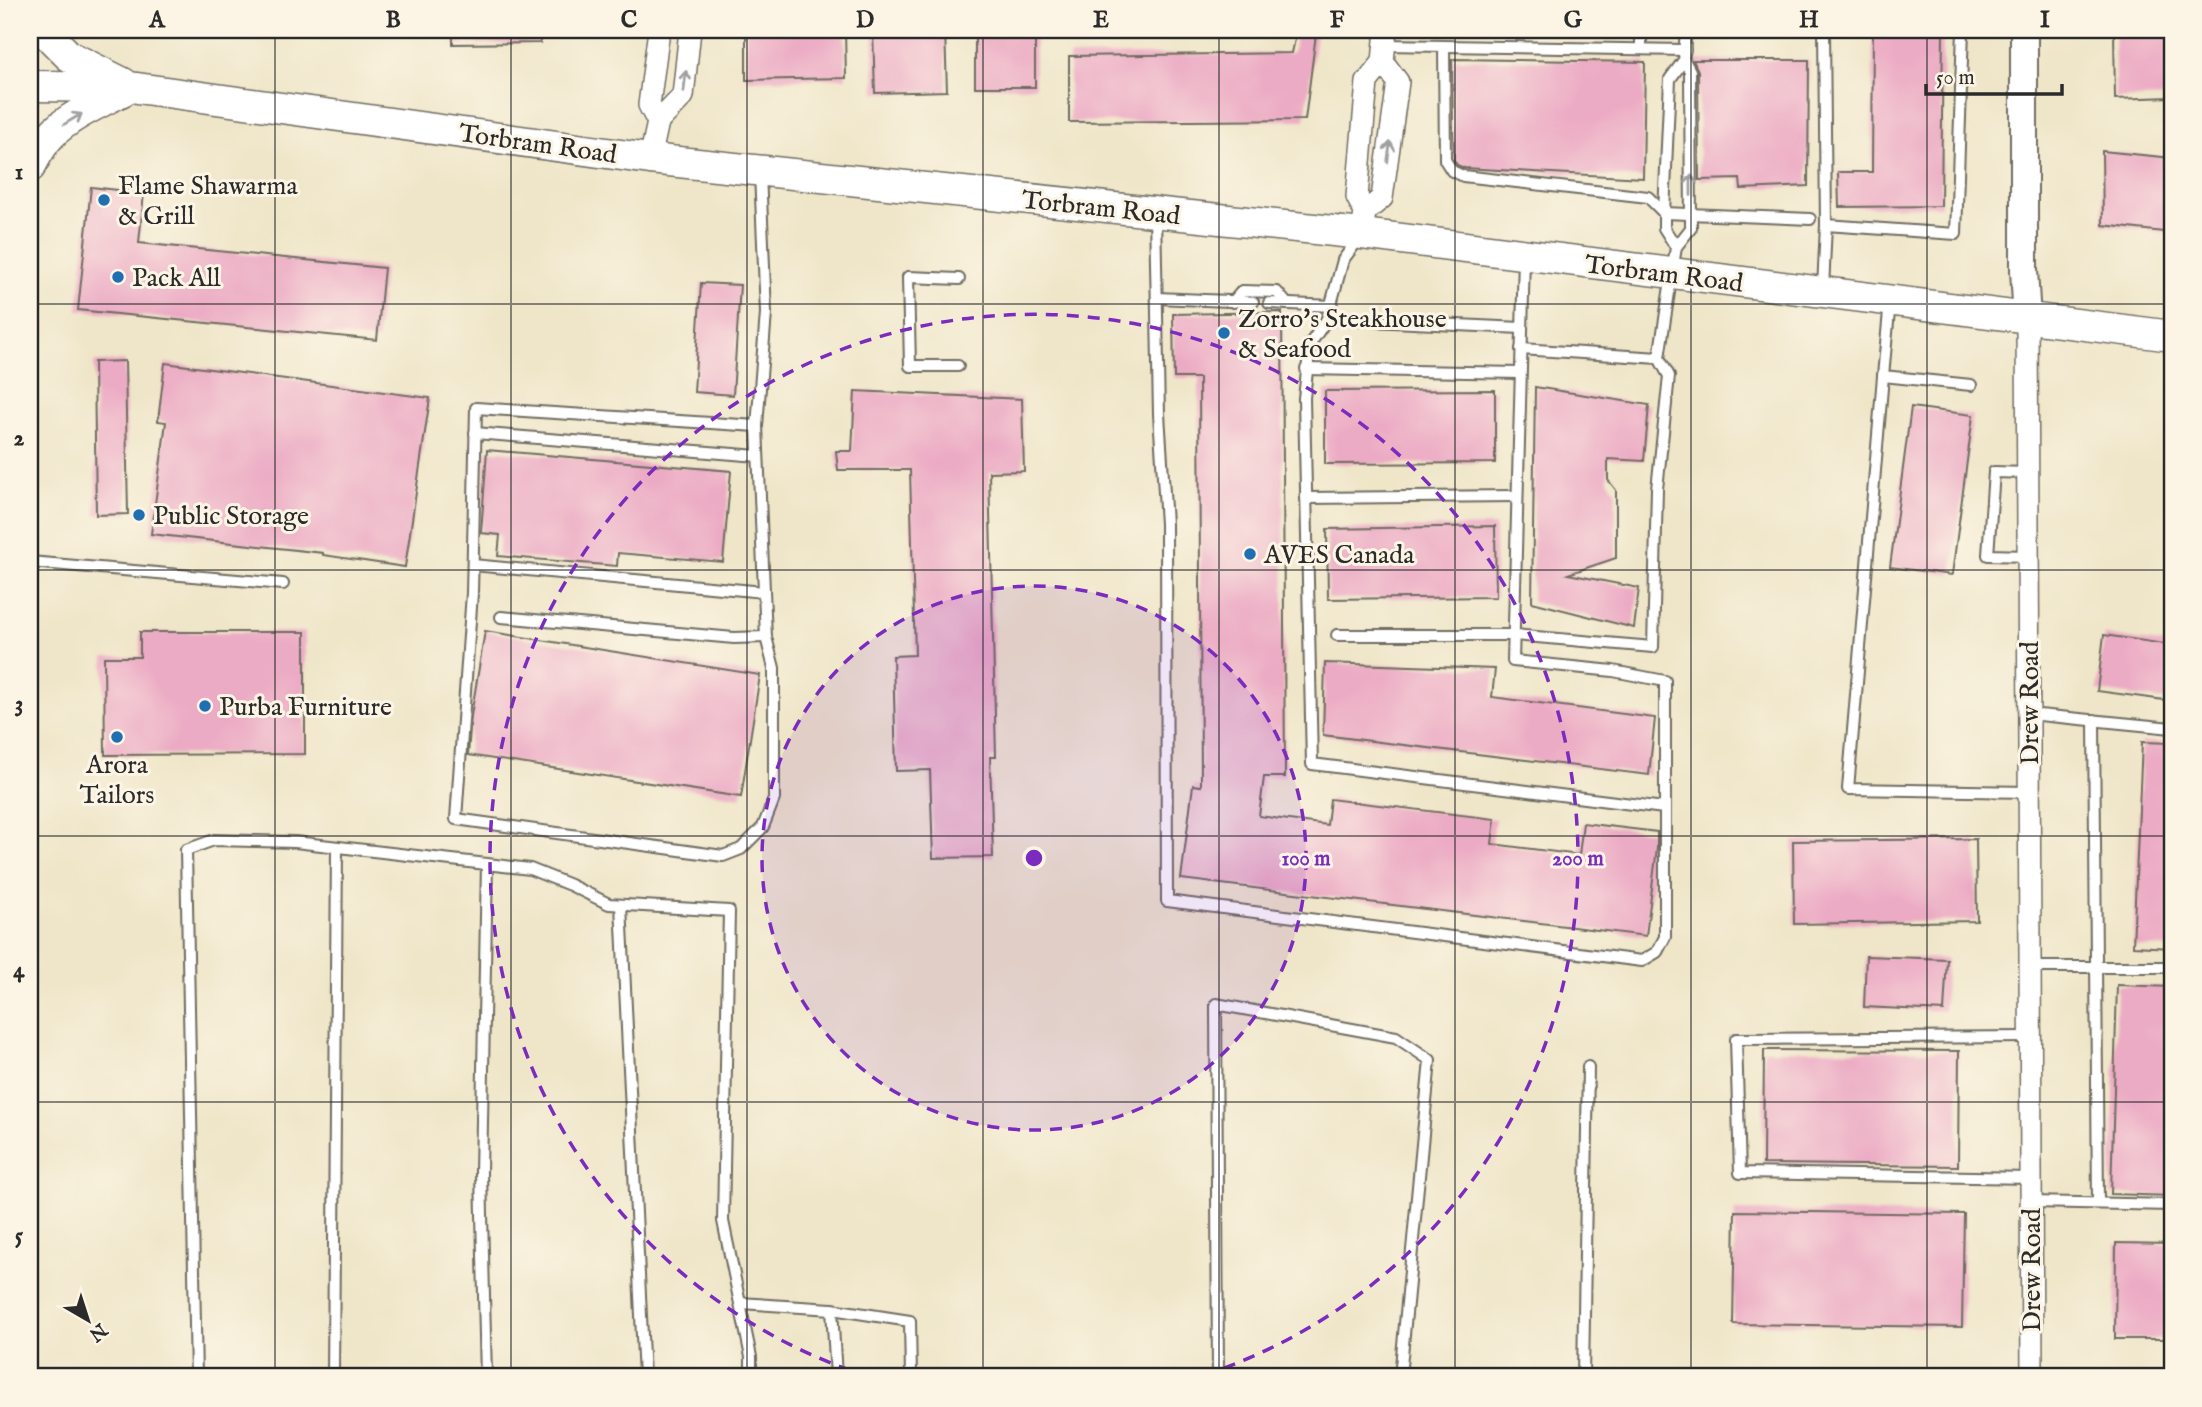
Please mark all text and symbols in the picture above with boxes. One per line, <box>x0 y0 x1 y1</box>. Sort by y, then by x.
text: A <box>148 6 166 35</box>
text: B <box>385 6 401 35</box>
text: C <box>621 6 638 35</box>
text: D <box>856 6 874 35</box>
text: E <box>1093 6 1109 35</box>
text: F <box>1330 6 1345 35</box>
text: G <box>1564 6 1583 35</box>
text: H <box>1799 6 1819 35</box>
text: I <box>2040 6 2050 35</box>
scale bar <box>1926 52 2062 96</box>
text: 50 m <box>1936 65 1975 92</box>
one-way arrow <box>678 70 691 92</box>
one-way arrow <box>62 112 82 126</box>
street label: Torbram Road <box>457 117 619 172</box>
one-way arrow <box>1382 141 1395 164</box>
text: 1 <box>15 158 23 187</box>
place label: Flame Shawarma & Grill <box>118 170 298 233</box>
one-way arrow <box>1684 173 1698 196</box>
street label: Torbram Road <box>1020 184 1182 233</box>
marker: Flame Shawarma & Grill <box>96 192 112 208</box>
street label: Torbram Road <box>1583 248 1745 301</box>
place label: Pack All <box>132 262 222 295</box>
marker: Pack All <box>110 269 126 285</box>
place label: Zorro's Steakhouse & Seafood <box>1238 303 1447 366</box>
marker: Zorro's Steakhouse & Seafood <box>1216 325 1232 341</box>
text: 2 <box>14 424 25 453</box>
place label: Public Storage <box>153 500 309 533</box>
marker: Public Storage <box>131 507 147 523</box>
place label: AVES Canada <box>1263 539 1415 572</box>
marker: AVES Canada <box>1242 546 1258 562</box>
street label: Drew Road <box>2014 641 2047 765</box>
text: 3 <box>15 690 23 719</box>
place label: Purba Furniture <box>219 691 392 724</box>
marker: Purba Furniture <box>197 698 213 714</box>
marker: Arora Tailors <box>109 729 125 745</box>
place label: Arora Tailors <box>80 749 154 812</box>
centre of rings <box>1022 846 1046 870</box>
text: 100 m <box>1281 846 1331 873</box>
text: 200 m <box>1552 846 1604 873</box>
text: 4 <box>13 956 25 985</box>
street label: Drew Road <box>2016 1208 2049 1332</box>
text: 5 <box>15 1222 24 1251</box>
north arrow <box>52 1284 122 1354</box>
text: N <box>83 1317 112 1347</box>

